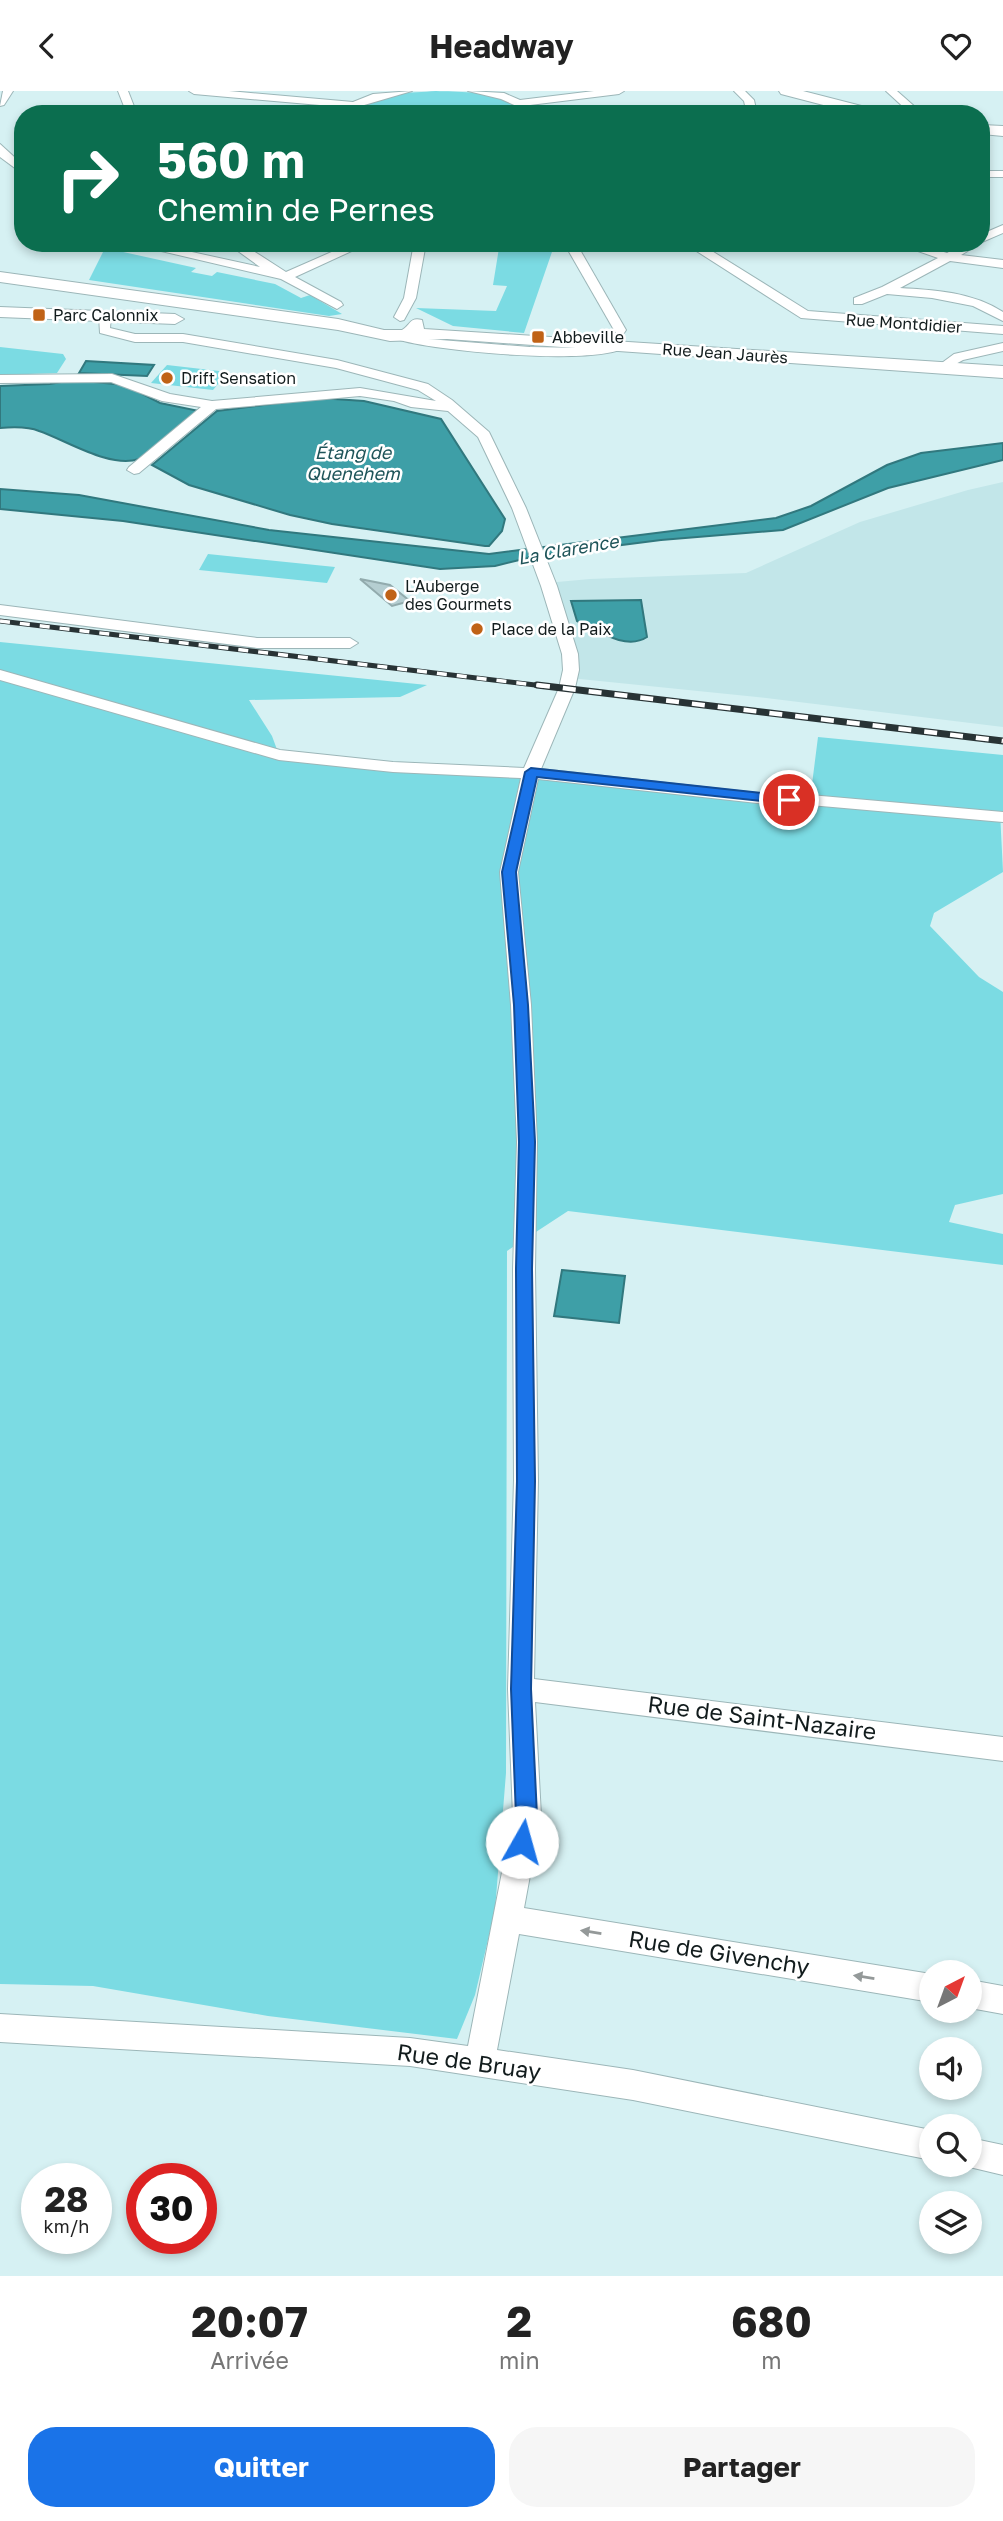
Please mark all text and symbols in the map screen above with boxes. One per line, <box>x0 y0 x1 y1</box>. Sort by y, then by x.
icon: back <box>28 27 66 65</box>
text: Headway <box>429 27 574 65</box>
icon: heart <box>937 27 975 65</box>
text: 560 m <box>157 130 305 189</box>
icon: right <box>42 133 133 224</box>
text: Chemin de Pernes <box>157 190 435 228</box>
place label: Parc Calonnix <box>53 305 159 325</box>
marker: Parc Calonnix <box>31 307 47 323</box>
street label: Rue Montdidier <box>845 309 963 337</box>
place label: Abbeville <box>552 327 624 347</box>
marker: Abbeville <box>530 329 546 345</box>
street label: Rue Jean Jaurès <box>661 339 789 367</box>
place label: Drift Sensation <box>181 368 296 388</box>
marker: Drift Sensation <box>159 370 175 386</box>
water label: Étang de Quenehem <box>306 441 401 484</box>
water label: La Clarence <box>516 529 621 569</box>
place label: L'Auberge des Gourmets <box>405 576 512 614</box>
marker: L'Auberge des Gourmets <box>383 587 399 603</box>
place label: Place de la Paix <box>491 619 612 639</box>
marker: Place de la Paix <box>469 621 485 637</box>
pin <box>759 770 819 830</box>
icon: arrive <box>770 781 808 819</box>
street label: Rue de Saint-Nazaire <box>646 1689 878 1745</box>
position arrow <box>485 1805 559 1879</box>
street label: Rue de Givenchy <box>627 1924 812 1980</box>
one-way arrow <box>580 1927 602 1938</box>
north arrow <box>919 1960 982 2023</box>
map controls <box>919 1960 982 2254</box>
one-way arrow <box>853 1971 875 1982</box>
street label: Rue de Bruay <box>395 2037 543 2085</box>
button: sound <box>919 2037 982 2100</box>
button: search <box>919 2114 982 2177</box>
speed limit sign: 30 <box>126 2163 217 2254</box>
text: 28 <box>45 2178 88 2220</box>
button: layers <box>919 2191 982 2254</box>
text: km/h <box>44 2215 89 2237</box>
text: 20:07 <box>191 2296 308 2346</box>
text: 2 <box>507 2296 532 2346</box>
text: 680 <box>731 2296 812 2346</box>
text: Arrivée <box>210 2346 289 2374</box>
text: min <box>499 2346 540 2374</box>
text: m <box>761 2346 782 2374</box>
button: Quitter <box>28 2427 495 2507</box>
button: Partager <box>509 2427 975 2507</box>

